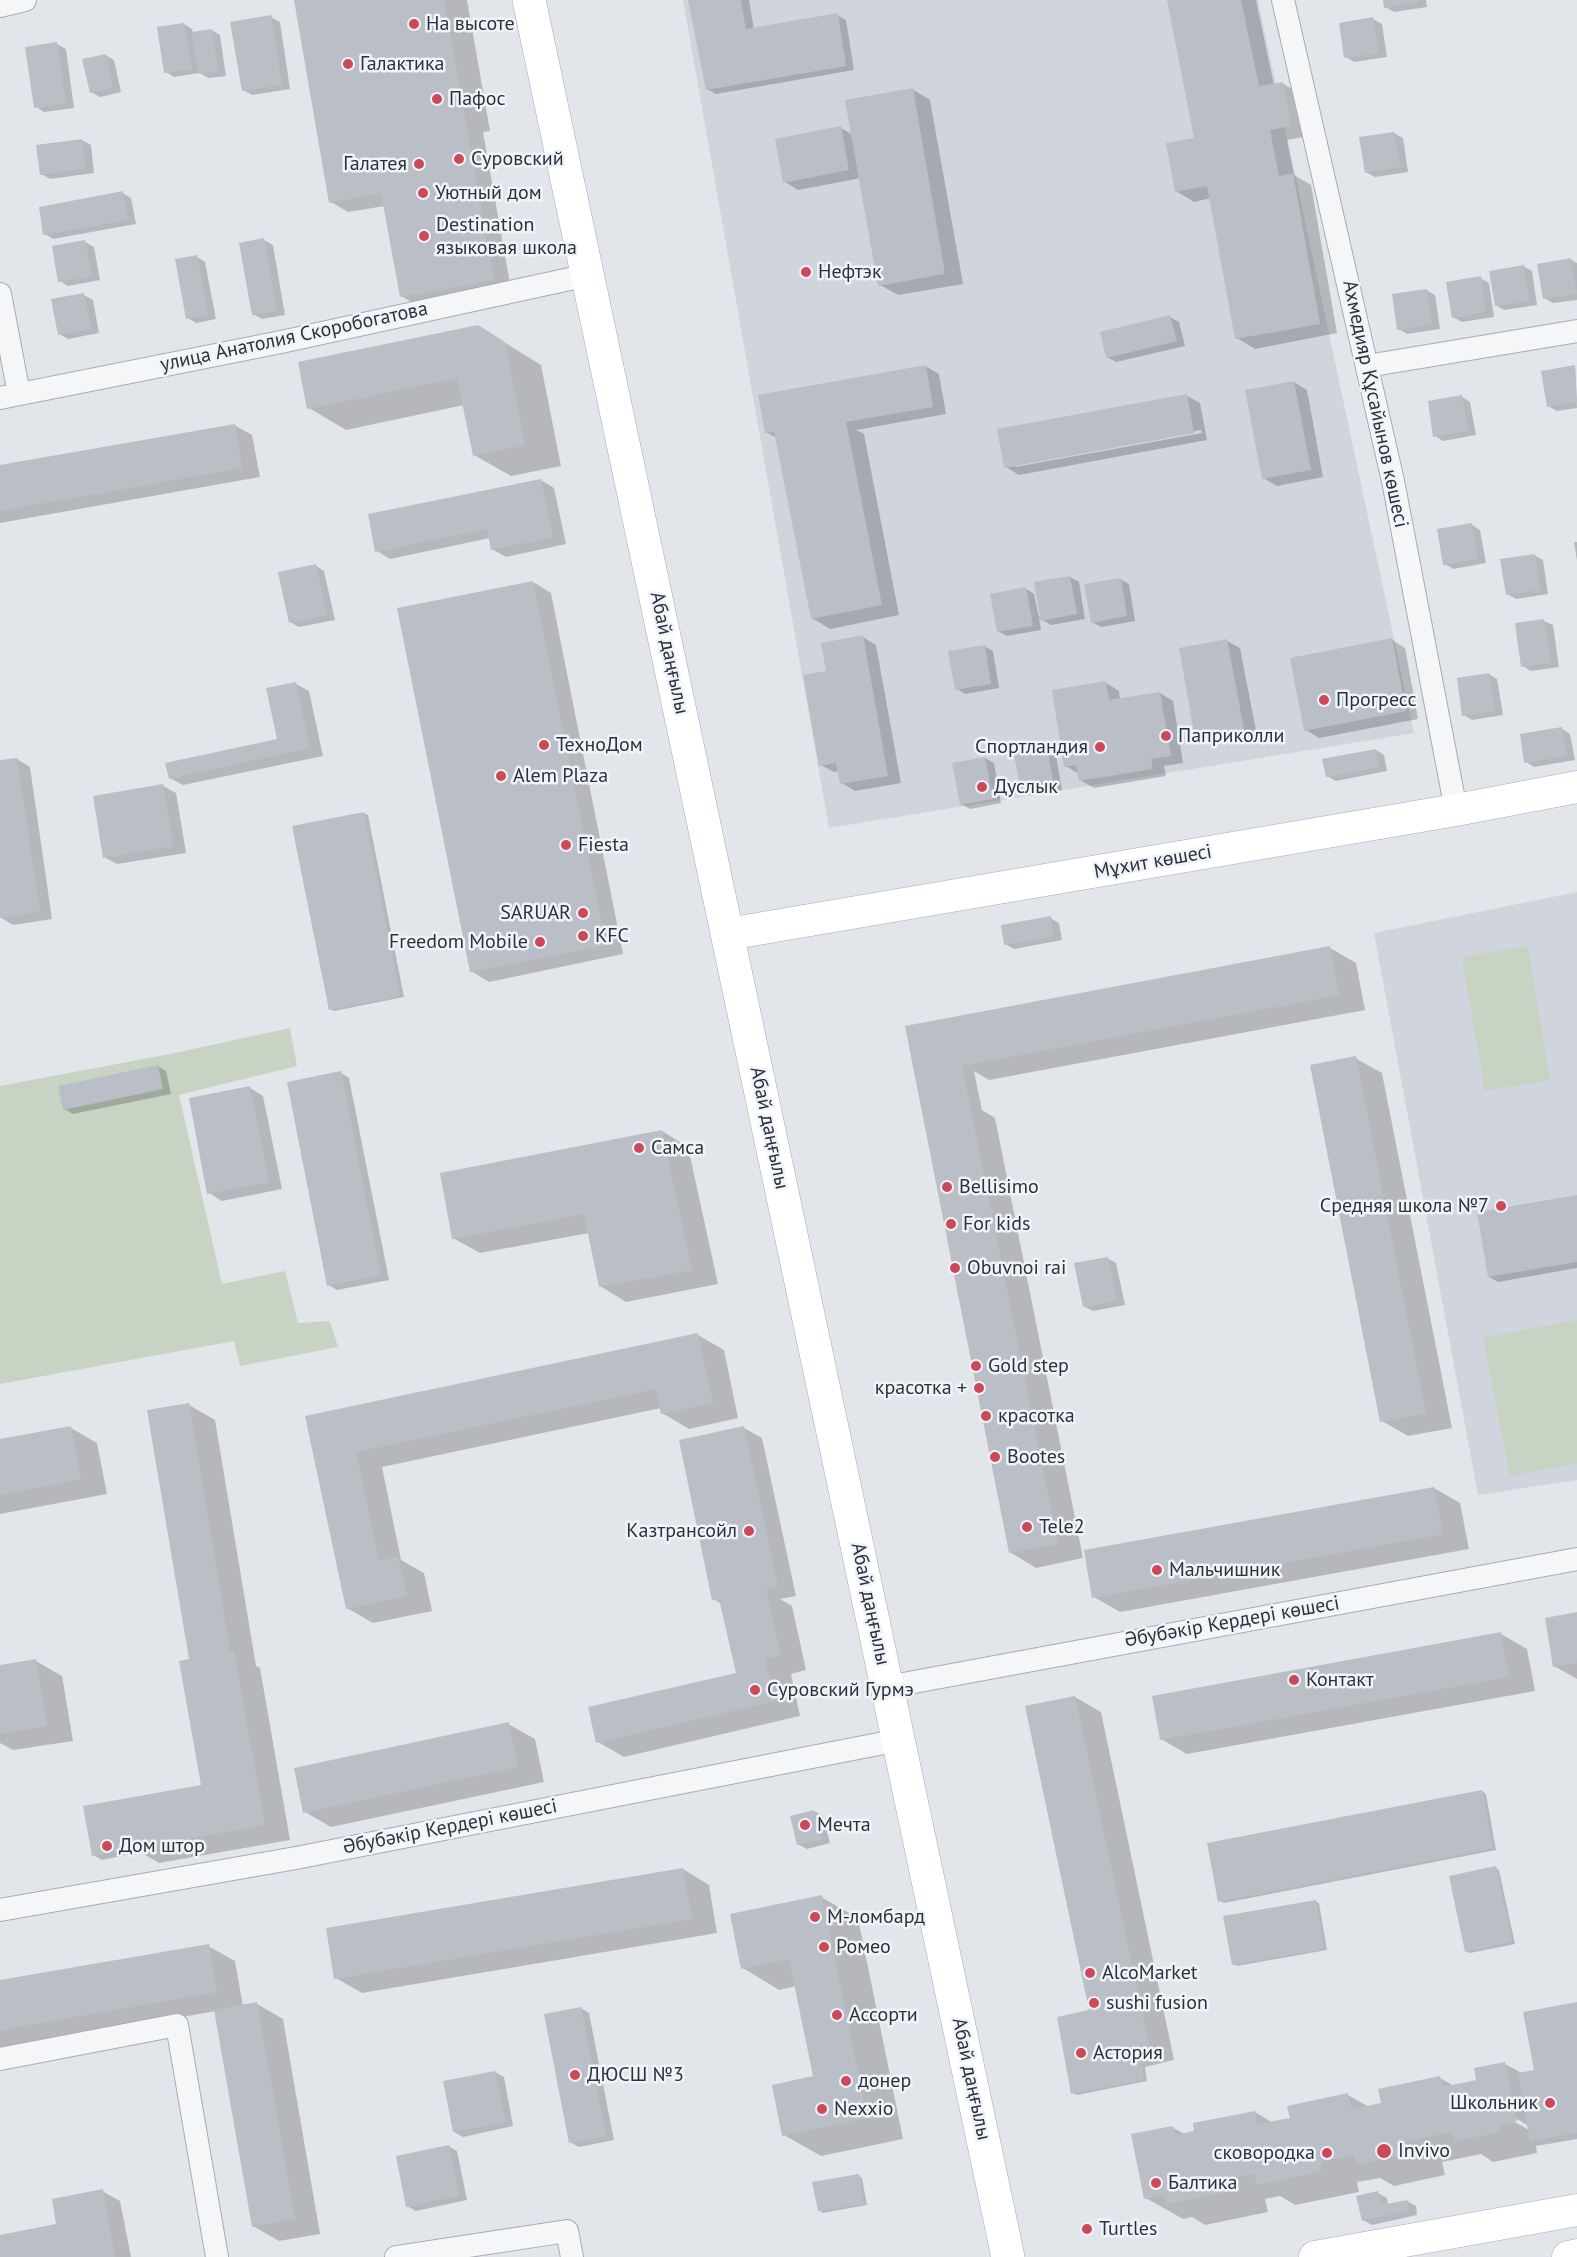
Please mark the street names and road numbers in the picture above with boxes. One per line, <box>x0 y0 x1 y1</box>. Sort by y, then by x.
street label: Ахмедияр Құсайынов көшесі <box>1337 278 1413 530</box>
street label: улица Анатолия Скоробогатова <box>158 297 430 377</box>
street label: Абай даңғылы <box>644 590 694 716</box>
street label: Мұхит көшесі <box>1092 840 1214 884</box>
street label: Абай даңғылы <box>744 1065 794 1191</box>
street label: Абай даңғылы <box>845 1541 895 1667</box>
street label: Әбубәкір Кердері көшесі <box>1123 1591 1341 1653</box>
street label: Әбубәкір Кердері көшесі <box>341 1794 559 1860</box>
street label: Абай даңғылы <box>946 2016 996 2142</box>

